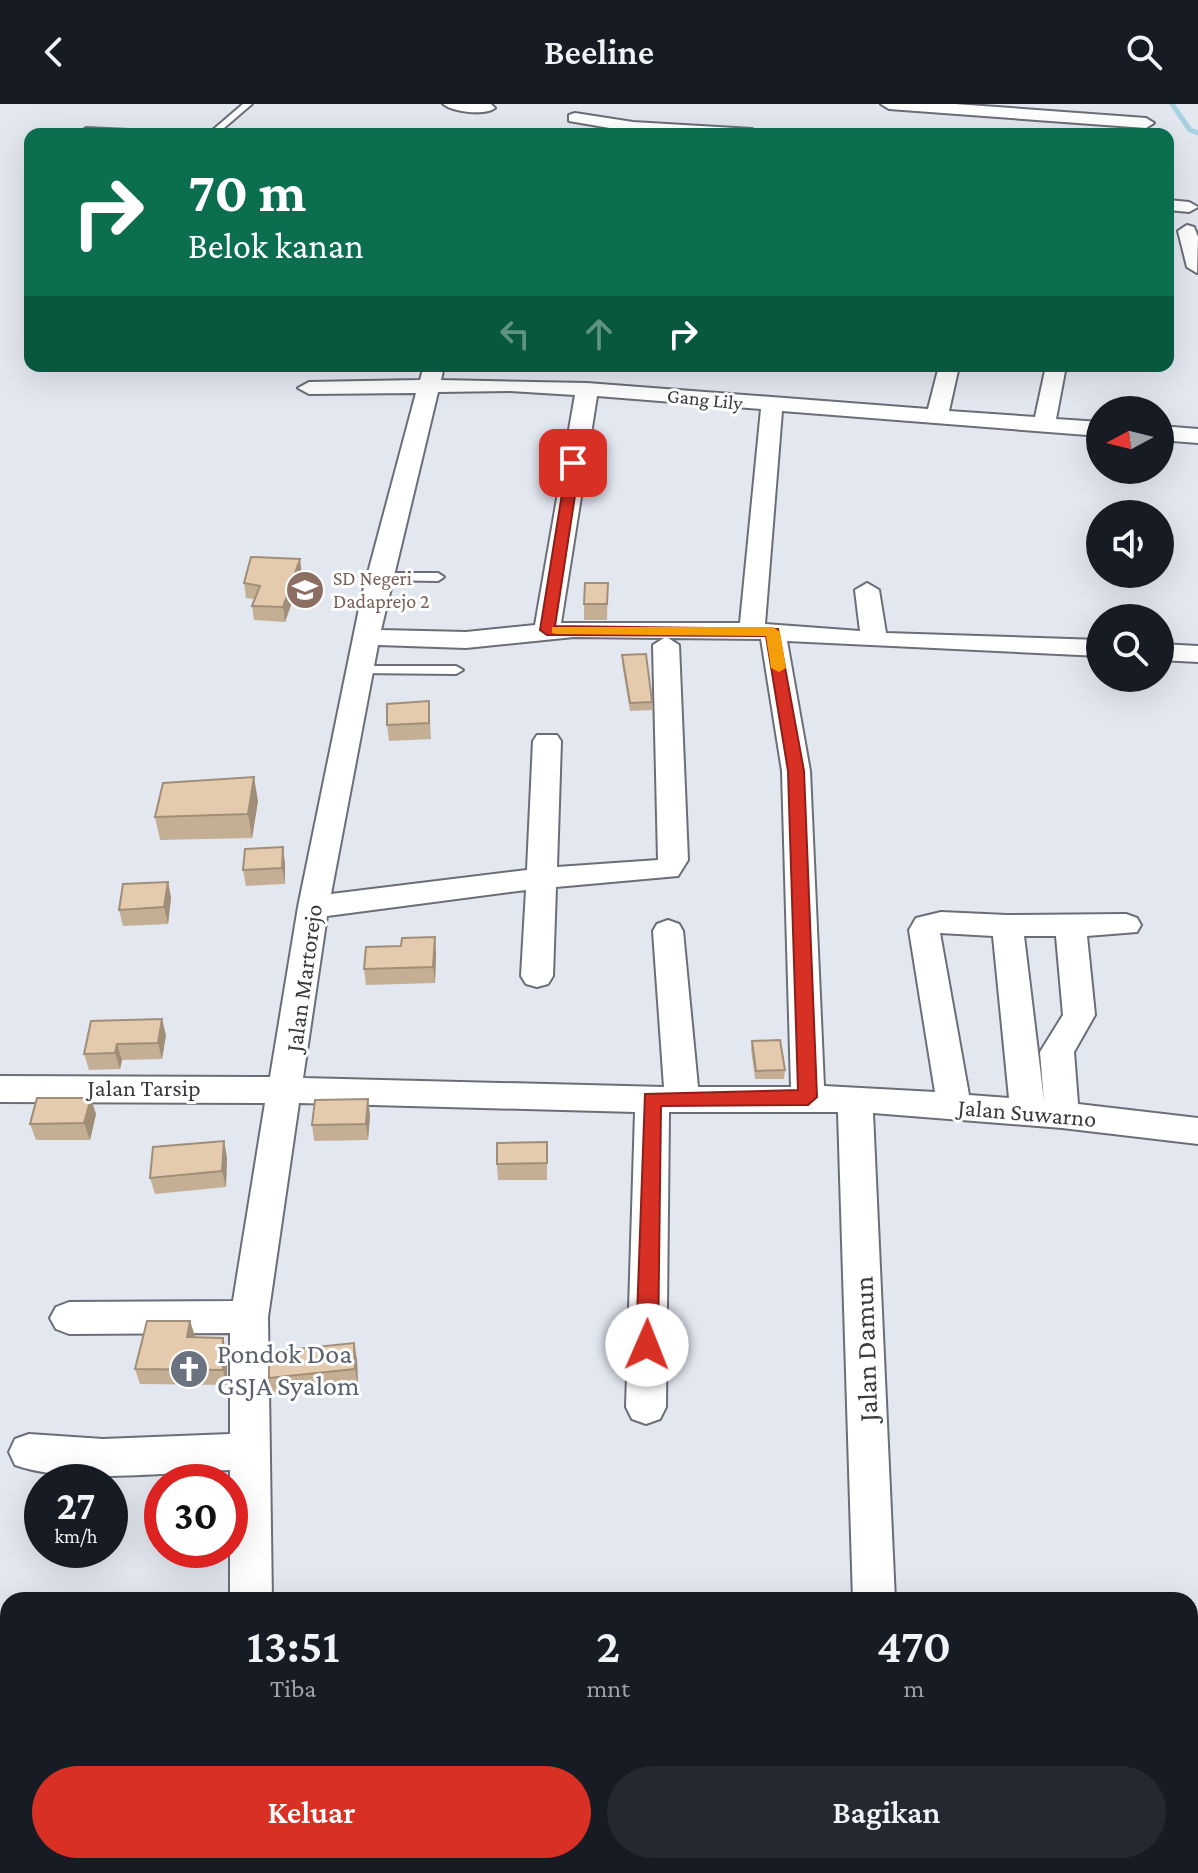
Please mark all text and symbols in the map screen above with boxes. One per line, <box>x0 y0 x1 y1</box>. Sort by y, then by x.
icon: back <box>32 30 76 74</box>
icon: search <box>1122 30 1166 74</box>
text: Beeline <box>544 32 654 72</box>
icon: right <box>56 160 160 264</box>
text: 70 m <box>188 161 307 223</box>
text: Belok kanan <box>188 226 364 266</box>
icon: left <box>493 312 537 356</box>
icon: ahead <box>577 312 621 356</box>
icon: right <box>661 312 705 356</box>
street label: Gang Lily <box>666 384 745 415</box>
north arrow <box>1086 396 1174 484</box>
map controls <box>1086 396 1174 692</box>
pin <box>539 429 607 497</box>
icon: arrive <box>551 441 595 485</box>
button: sound <box>1086 500 1174 588</box>
place label: SD Negeri Dadaprejo 2 <box>333 567 429 613</box>
school or university icon: SD Negeri Dadaprejo 2 <box>284 569 326 611</box>
button: search <box>1086 604 1174 692</box>
street label: Jalan Martorejo <box>280 902 327 1055</box>
street label: Jalan Tarsip <box>85 1074 201 1101</box>
street label: Jalan Suwarno <box>955 1093 1097 1132</box>
street label: Jalan Damun <box>847 1276 884 1425</box>
position arrow <box>605 1303 689 1387</box>
place label: Pondok Doa GSJA Syalom <box>217 1338 360 1401</box>
church icon: Pondok Doa GSJA Syalom <box>168 1348 210 1390</box>
speed limit sign: 30 <box>144 1464 248 1568</box>
text: 27 <box>57 1483 95 1528</box>
text: km/h <box>54 1525 98 1547</box>
text: 13:51 <box>247 1619 340 1672</box>
text: 2 <box>596 1619 620 1672</box>
text: 470 <box>877 1619 951 1672</box>
text: Tiba <box>270 1674 316 1703</box>
text: mnt <box>586 1674 630 1703</box>
text: m <box>903 1674 924 1703</box>
button: Keluar <box>32 1766 591 1858</box>
button: Bagikan <box>607 1766 1166 1858</box>

